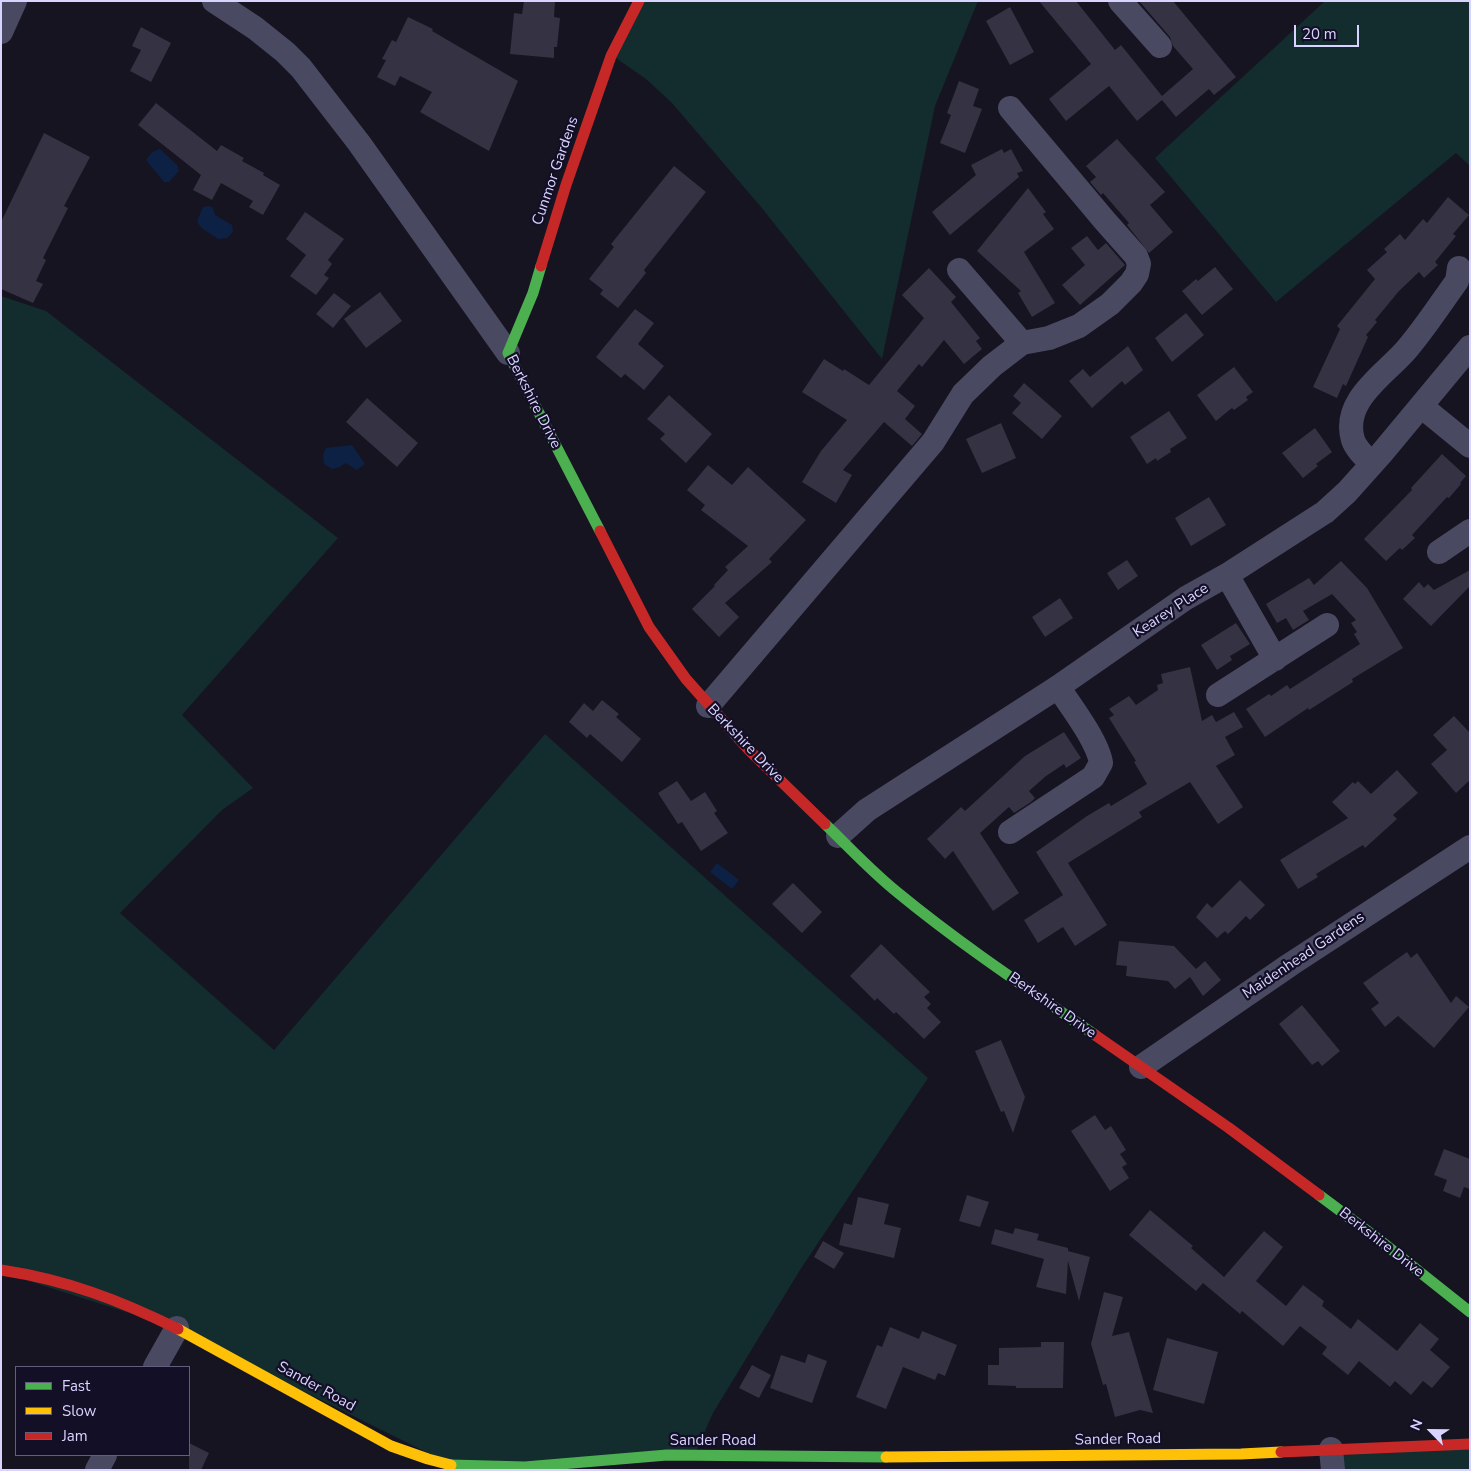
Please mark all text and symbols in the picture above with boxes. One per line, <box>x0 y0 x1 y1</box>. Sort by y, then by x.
scale bar <box>1296 15 1361 47</box>
text: 20 m <box>1302 24 1337 44</box>
street label: Cunmor Gardens <box>529 114 583 228</box>
street label: Berkshire Drive <box>502 352 564 452</box>
street label: Kearey Place <box>1130 580 1212 642</box>
street label: Berkshire Drive <box>703 701 787 787</box>
street label: Maidenhead Gardens <box>1240 909 1368 1003</box>
street label: Berkshire Drive <box>1005 969 1099 1043</box>
street label: Berkshire Drive <box>1335 1204 1427 1282</box>
street label: Sander Road <box>274 1358 358 1416</box>
legend <box>15 1366 190 1456</box>
text: Fast <box>62 1376 90 1396</box>
text: Slow <box>62 1401 96 1421</box>
north arrow <box>1406 1406 1456 1456</box>
text: N <box>1406 1416 1428 1433</box>
text: Jam <box>62 1426 88 1446</box>
street label: Sander Road <box>1075 1430 1161 1450</box>
street label: Sander Road <box>670 1432 756 1450</box>

